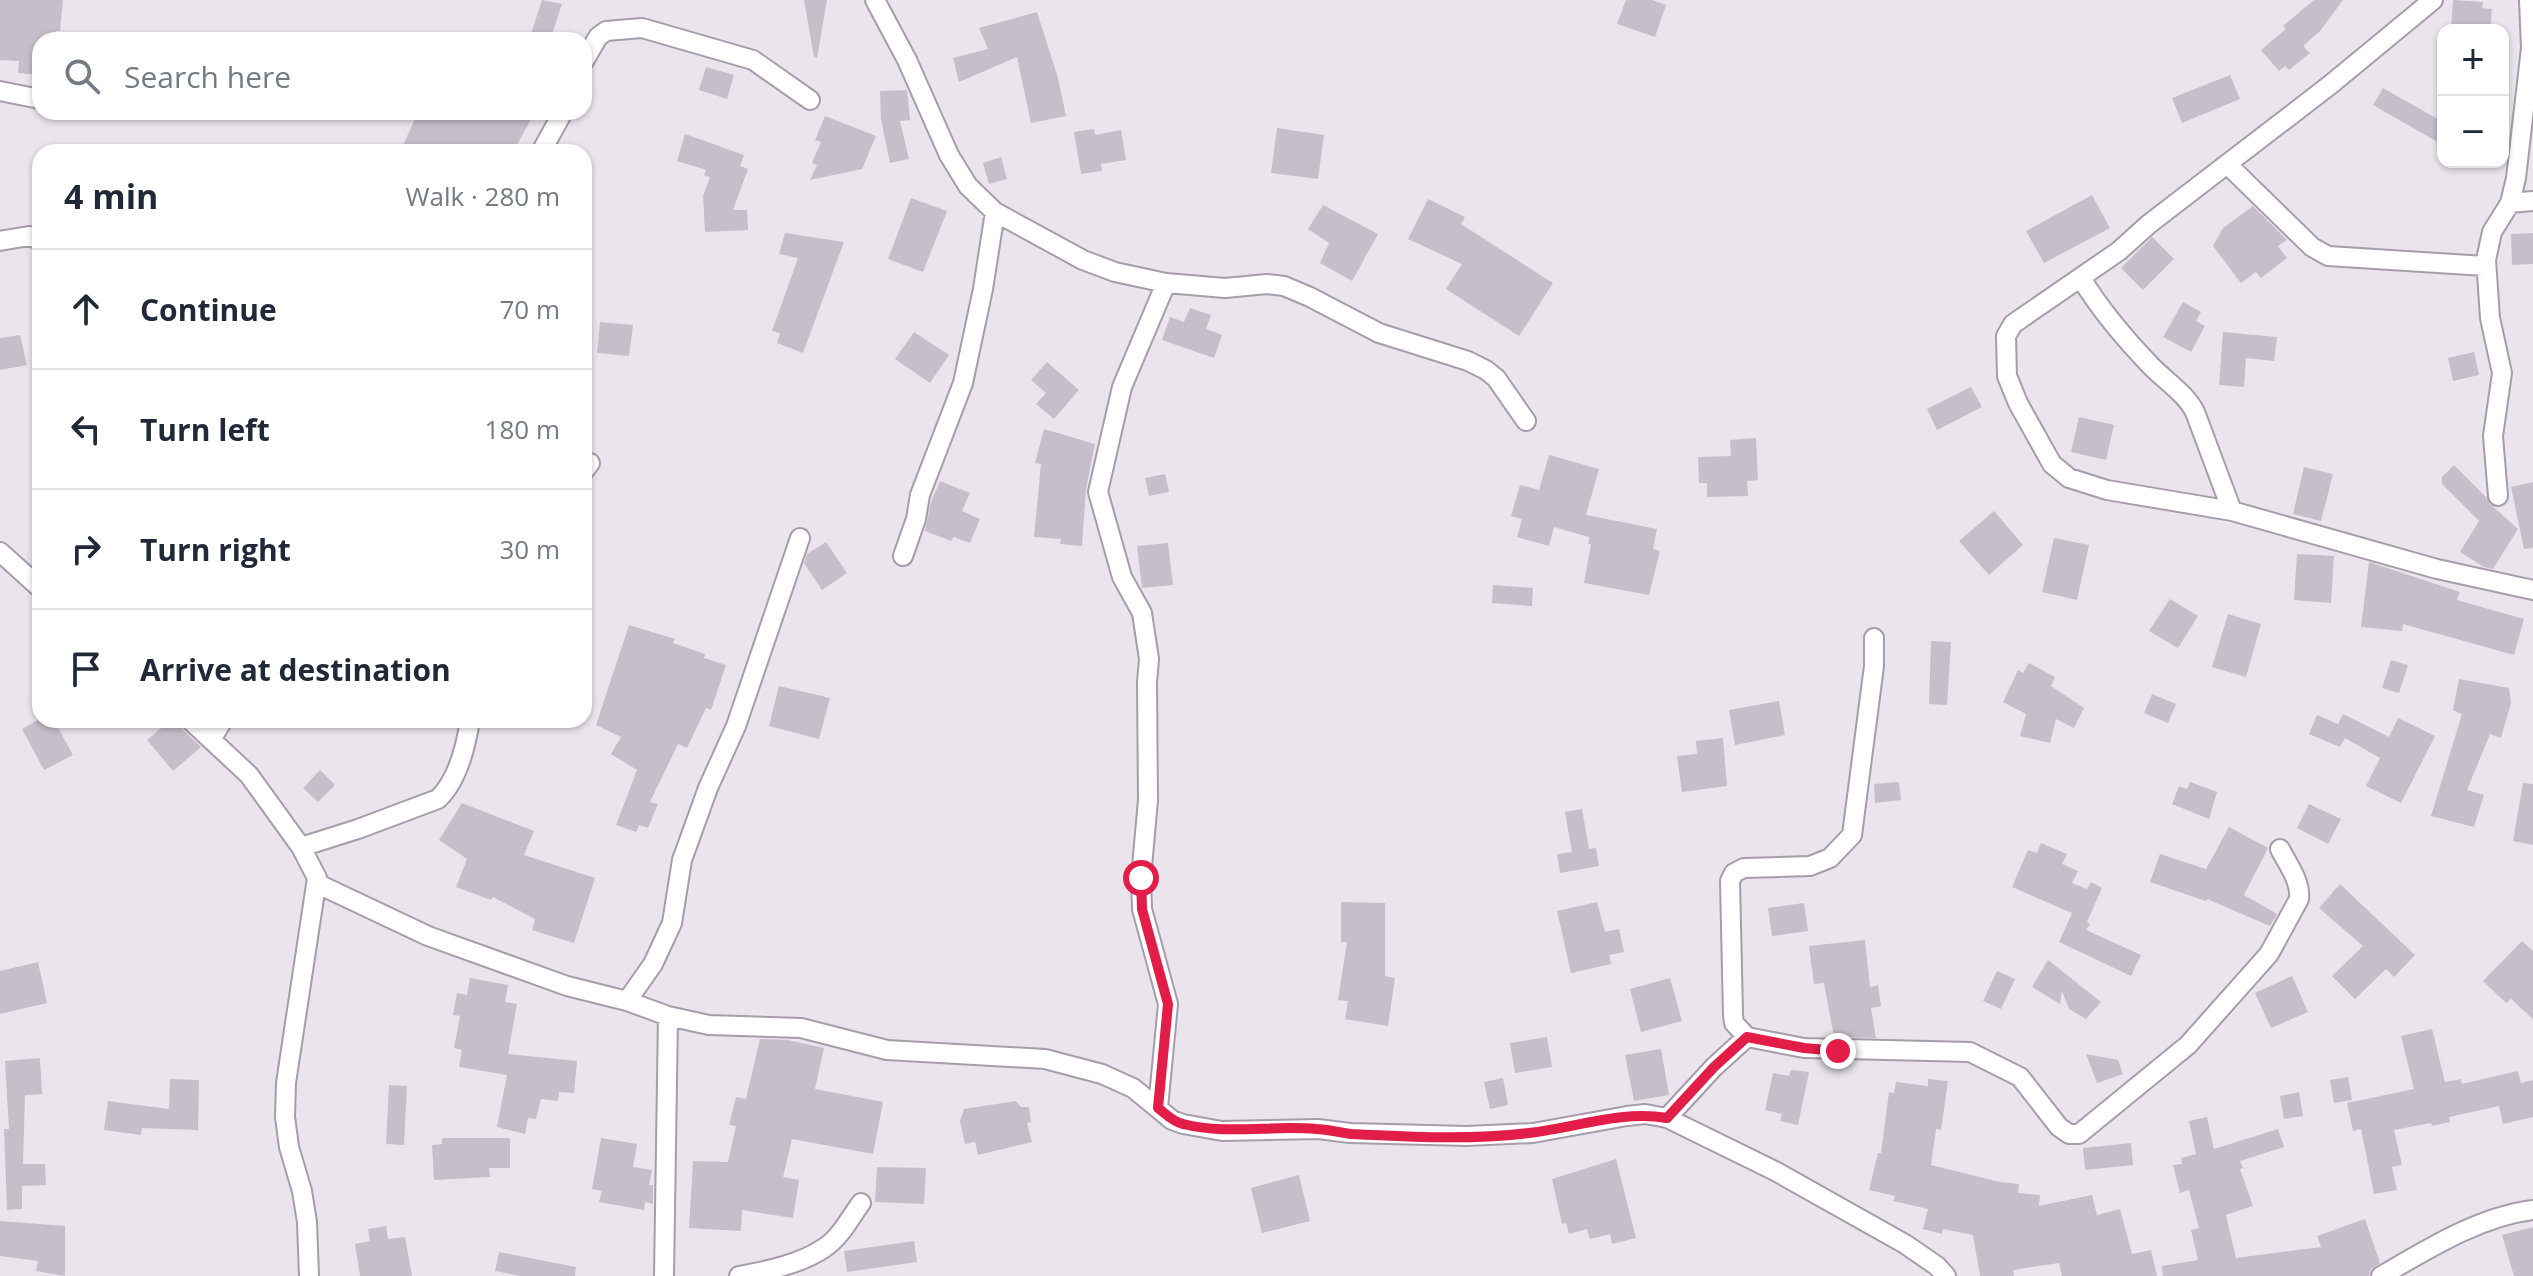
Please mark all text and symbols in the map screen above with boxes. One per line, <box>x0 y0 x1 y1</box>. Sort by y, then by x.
map controls <box>2437 24 2509 168</box>
button: + <box>2437 24 2509 96</box>
search box <box>32 32 592 120</box>
icon: search <box>60 54 104 98</box>
text: Search here <box>124 56 291 97</box>
button: − <box>2437 96 2509 168</box>
text: 4 min <box>64 173 158 219</box>
text: Walk · 280 m <box>406 178 560 214</box>
icon: ahead <box>64 287 108 331</box>
text: Continue <box>140 289 277 330</box>
text: 70 m <box>499 291 560 327</box>
icon: left <box>64 407 108 451</box>
text: Turn left <box>140 409 270 450</box>
text: 180 m <box>485 411 560 447</box>
icon: right <box>64 527 108 571</box>
text: Turn right <box>140 529 291 570</box>
text: 30 m <box>499 531 560 567</box>
icon: arrive <box>64 647 108 691</box>
text: Arrive at destination <box>140 649 451 690</box>
route start <box>1123 860 1159 896</box>
route end <box>1820 1033 1856 1069</box>

